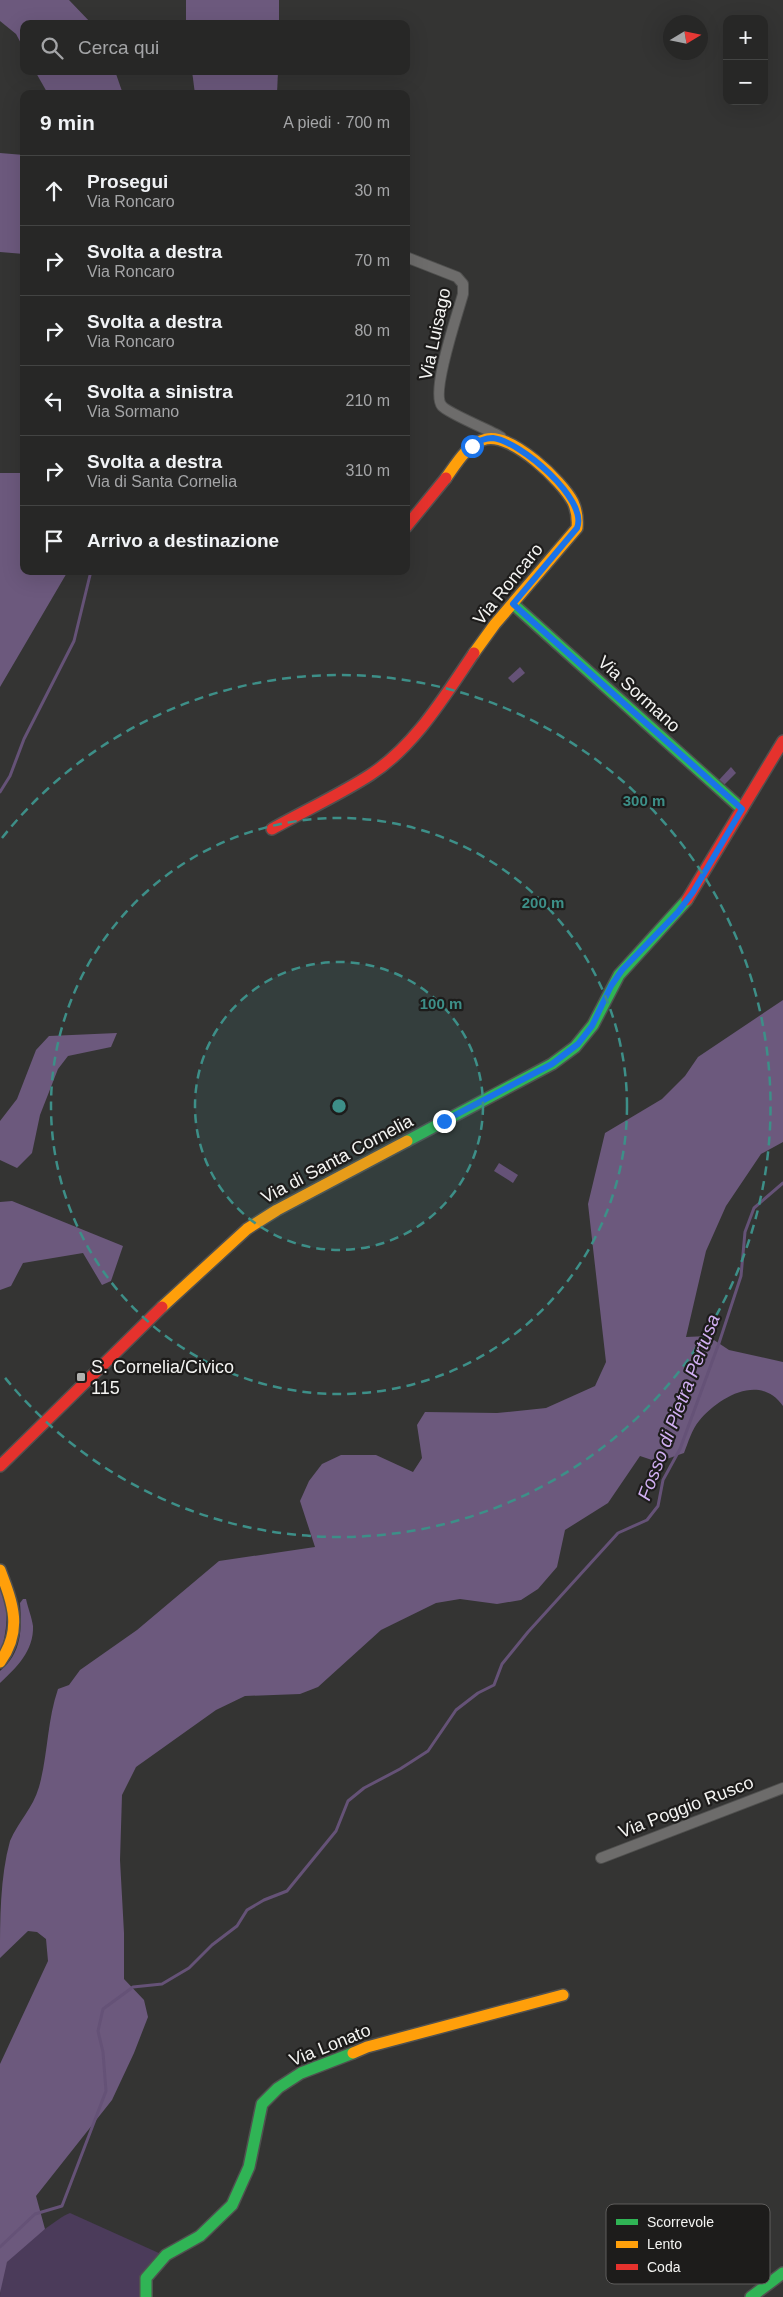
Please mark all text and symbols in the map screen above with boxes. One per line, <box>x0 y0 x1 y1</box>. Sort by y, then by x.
north arrow <box>663 15 708 60</box>
map controls <box>723 15 768 105</box>
button: + <box>723 15 768 60</box>
search box <box>20 20 410 75</box>
icon: search <box>38 34 66 62</box>
text: Cerca qui <box>78 37 159 58</box>
button: − <box>723 60 768 105</box>
text: 9 min <box>40 111 95 134</box>
text: A piedi · 700 m <box>283 114 390 131</box>
text: Prosegui <box>87 171 168 192</box>
icon: ahead <box>40 177 68 205</box>
text: 30 m <box>354 182 390 199</box>
text: Via Roncaro <box>87 193 175 210</box>
text: Svolta a destra <box>87 241 222 262</box>
icon: right <box>40 247 68 275</box>
text: 70 m <box>354 252 390 269</box>
text: Via Roncaro <box>87 263 175 280</box>
street label: Via Luisago <box>415 286 455 382</box>
text: Svolta a destra <box>87 311 222 332</box>
icon: right <box>40 317 68 345</box>
text: 80 m <box>354 322 390 339</box>
text: Via Roncaro <box>87 333 175 350</box>
text: Svolta a sinistra <box>87 381 233 402</box>
icon: left <box>40 387 68 415</box>
text: 210 m <box>346 392 390 409</box>
text: Via Sormano <box>87 403 179 420</box>
route start <box>461 435 484 458</box>
text: Svolta a destra <box>87 451 222 472</box>
icon: right <box>40 457 68 485</box>
text: 310 m <box>346 462 390 479</box>
text: Via di Santa Cornelia <box>87 473 237 490</box>
icon: arrive <box>40 527 68 555</box>
text: Arrivo a destinazione <box>87 530 279 551</box>
street label: Via Roncaro <box>469 539 547 629</box>
street label: Via Sormano <box>594 652 684 736</box>
text: 300 m <box>623 792 665 809</box>
text: 200 m <box>522 894 564 911</box>
text: 100 m <box>420 995 462 1012</box>
centre of rings <box>330 1097 348 1115</box>
street label: Via di Santa Cornelia <box>258 1110 417 1207</box>
route end <box>433 1110 456 1133</box>
water label: Fosso di Pietra Pertusa <box>633 1311 724 1503</box>
place label: S. Cornelia/Civico 115 <box>91 1357 234 1398</box>
marker: S. Cornelia/Civico 115 <box>75 1371 87 1383</box>
street label: Via Poggio Rusco <box>616 1772 756 1842</box>
street label: Via Lonato <box>287 2020 373 2070</box>
legend <box>606 2204 770 2284</box>
text: Scorrevole <box>647 2214 714 2230</box>
text: Lento <box>647 2236 682 2252</box>
text: Coda <box>647 2259 681 2275</box>

